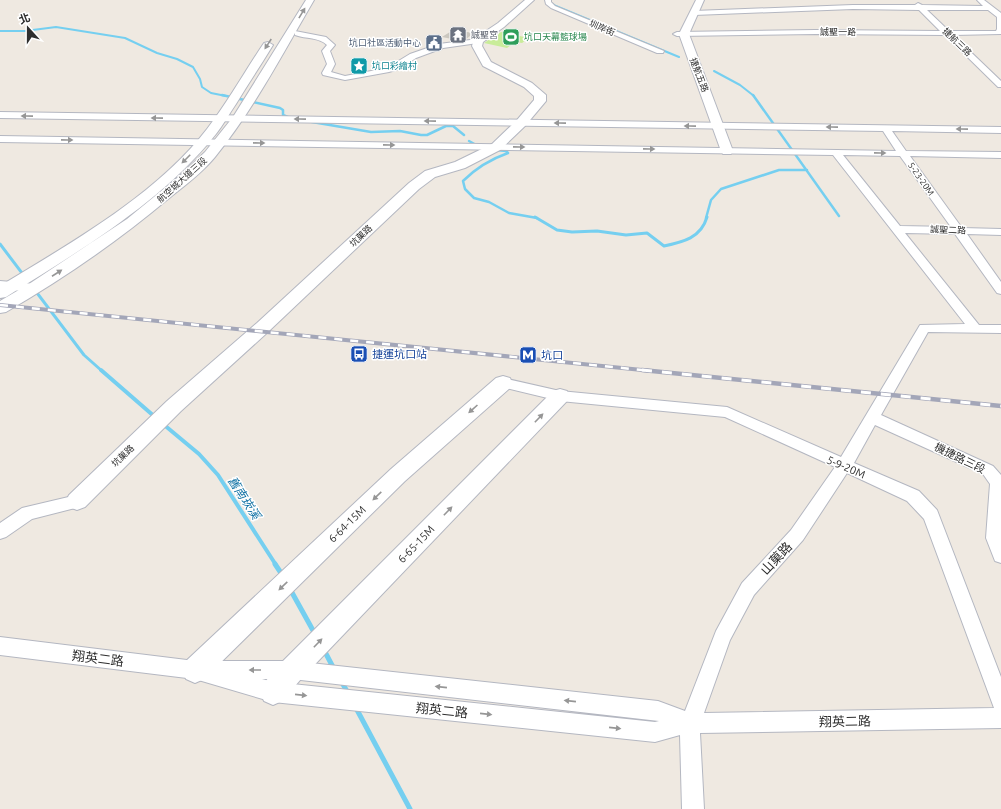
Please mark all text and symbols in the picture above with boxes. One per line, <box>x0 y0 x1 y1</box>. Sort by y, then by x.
one-way arrow <box>299 7 306 19</box>
north arrow <box>8 8 48 48</box>
text: 北 <box>17 11 32 26</box>
street label: 圳岸街 <box>588 18 616 38</box>
temple icon: 誠聖宮 <box>448 25 468 45</box>
street label: 捷航三路 <box>941 26 973 58</box>
sports icon: 坑口天幕籃球場 <box>501 27 521 47</box>
street label: 誠聖一路 <box>820 27 856 37</box>
place label: 誠聖宮 <box>471 30 498 40</box>
place label: 坑口天幕籃球場 <box>524 31 587 42</box>
public building icon: 坑口社區活動中心 <box>424 33 444 53</box>
place label: 坑口社區活動中心 <box>349 37 421 48</box>
one-way arrow <box>264 39 272 50</box>
place icon: 坑口彩繪村 <box>349 56 369 76</box>
street label: 捷航五路 <box>688 56 710 94</box>
place label: 坑口彩繪村 <box>372 60 417 71</box>
one-way arrow <box>20 113 33 119</box>
one-way arrow <box>151 114 163 121</box>
one-way arrow <box>293 116 306 122</box>
one-way arrow <box>424 118 436 125</box>
one-way arrow <box>553 120 566 126</box>
one-way arrow <box>683 123 696 129</box>
one-way arrow <box>825 124 838 130</box>
one-way arrow <box>955 126 968 132</box>
one-way arrow <box>61 137 74 143</box>
one-way arrow <box>253 140 266 146</box>
one-way arrow <box>383 142 396 148</box>
one-way arrow <box>513 144 526 150</box>
one-way arrow <box>643 146 656 152</box>
one-way arrow <box>874 150 887 156</box>
one-way arrow <box>181 154 191 164</box>
street label: 航空城大道三段 <box>155 155 209 205</box>
street label: 5-23-20M <box>906 160 936 198</box>
street label: 坑菓路 <box>347 222 374 249</box>
street label: 誠聖二路 <box>930 224 966 236</box>
one-way arrow <box>52 269 62 277</box>
bus stop icon: 捷運坑口站 <box>349 344 369 364</box>
metro station icon: 坑口 <box>518 345 538 365</box>
place label: 捷運坑口站 <box>372 348 427 360</box>
place label: 坑口 <box>541 349 563 361</box>
one-way arrow <box>468 404 479 413</box>
one-way arrow <box>534 413 544 423</box>
street label: 機捷路三段 <box>933 441 987 475</box>
street label: 坑菓路 <box>109 442 136 469</box>
street label: 5-9-20M <box>825 454 867 480</box>
water label: 舊南崁溪 <box>226 474 264 523</box>
one-way arrow <box>372 491 382 500</box>
street label: 6-64-15M <box>326 503 368 545</box>
one-way arrow <box>443 506 453 516</box>
street label: 6-65-15M <box>395 523 437 565</box>
street label: 山菓路 <box>758 539 794 577</box>
one-way arrow <box>278 581 288 591</box>
one-way arrow <box>313 638 323 648</box>
street label: 翔英二路 <box>71 648 125 668</box>
one-way arrow <box>248 667 261 673</box>
one-way arrow <box>434 684 447 690</box>
one-way arrow <box>295 692 307 699</box>
one-way arrow <box>564 698 576 704</box>
street label: 翔英二路 <box>415 700 469 720</box>
one-way arrow <box>480 711 492 718</box>
street label: 翔英二路 <box>819 714 871 728</box>
one-way arrow <box>609 724 621 731</box>

